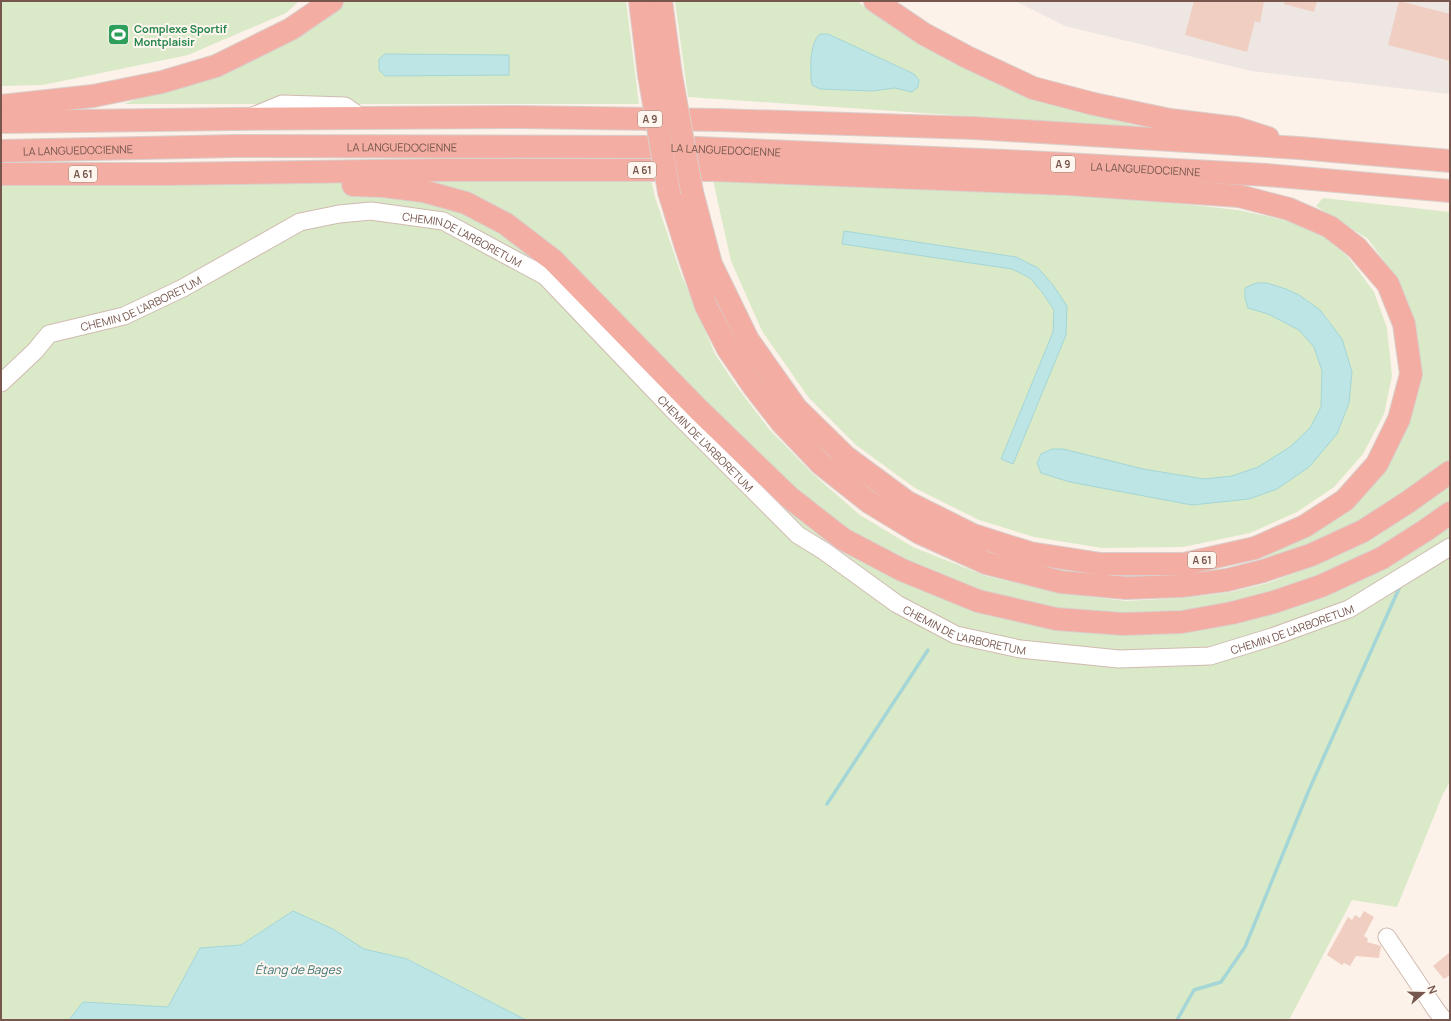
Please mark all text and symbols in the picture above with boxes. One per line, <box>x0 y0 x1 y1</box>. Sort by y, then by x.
sports icon: Complexe Sportif Montplaisir <box>106 21 132 47</box>
place label: Complexe Sportif Montplaisir <box>134 21 228 49</box>
road number: A 9 <box>638 111 662 127</box>
street label: LA LANGUEDOCIENNE <box>347 139 457 154</box>
street label: LA LANGUEDOCIENNE <box>671 139 781 159</box>
street label: LA LANGUEDOCIENNE <box>23 141 133 158</box>
road number: A 9 <box>1051 156 1075 172</box>
street label: LA LANGUEDOCIENNE <box>1090 158 1201 179</box>
road number: A 61 <box>628 162 656 178</box>
road number: A 61 <box>69 166 97 182</box>
street label: CHEMIN DE L'ARBORETUM <box>401 208 525 270</box>
street label: CHEMIN DE L'ARBORETUM <box>79 272 204 334</box>
street label: CHEMIN DE L'ARBORETUM <box>655 392 757 494</box>
road number: A 61 <box>1188 552 1216 568</box>
street label: CHEMIN DE L'ARBORETUM <box>1228 600 1356 657</box>
street label: CHEMIN DE L'ARBORETUM <box>901 601 1027 657</box>
water label: Étang de Bages <box>255 961 343 978</box>
north arrow <box>1403 973 1443 1013</box>
text: N <box>1424 983 1441 996</box>

